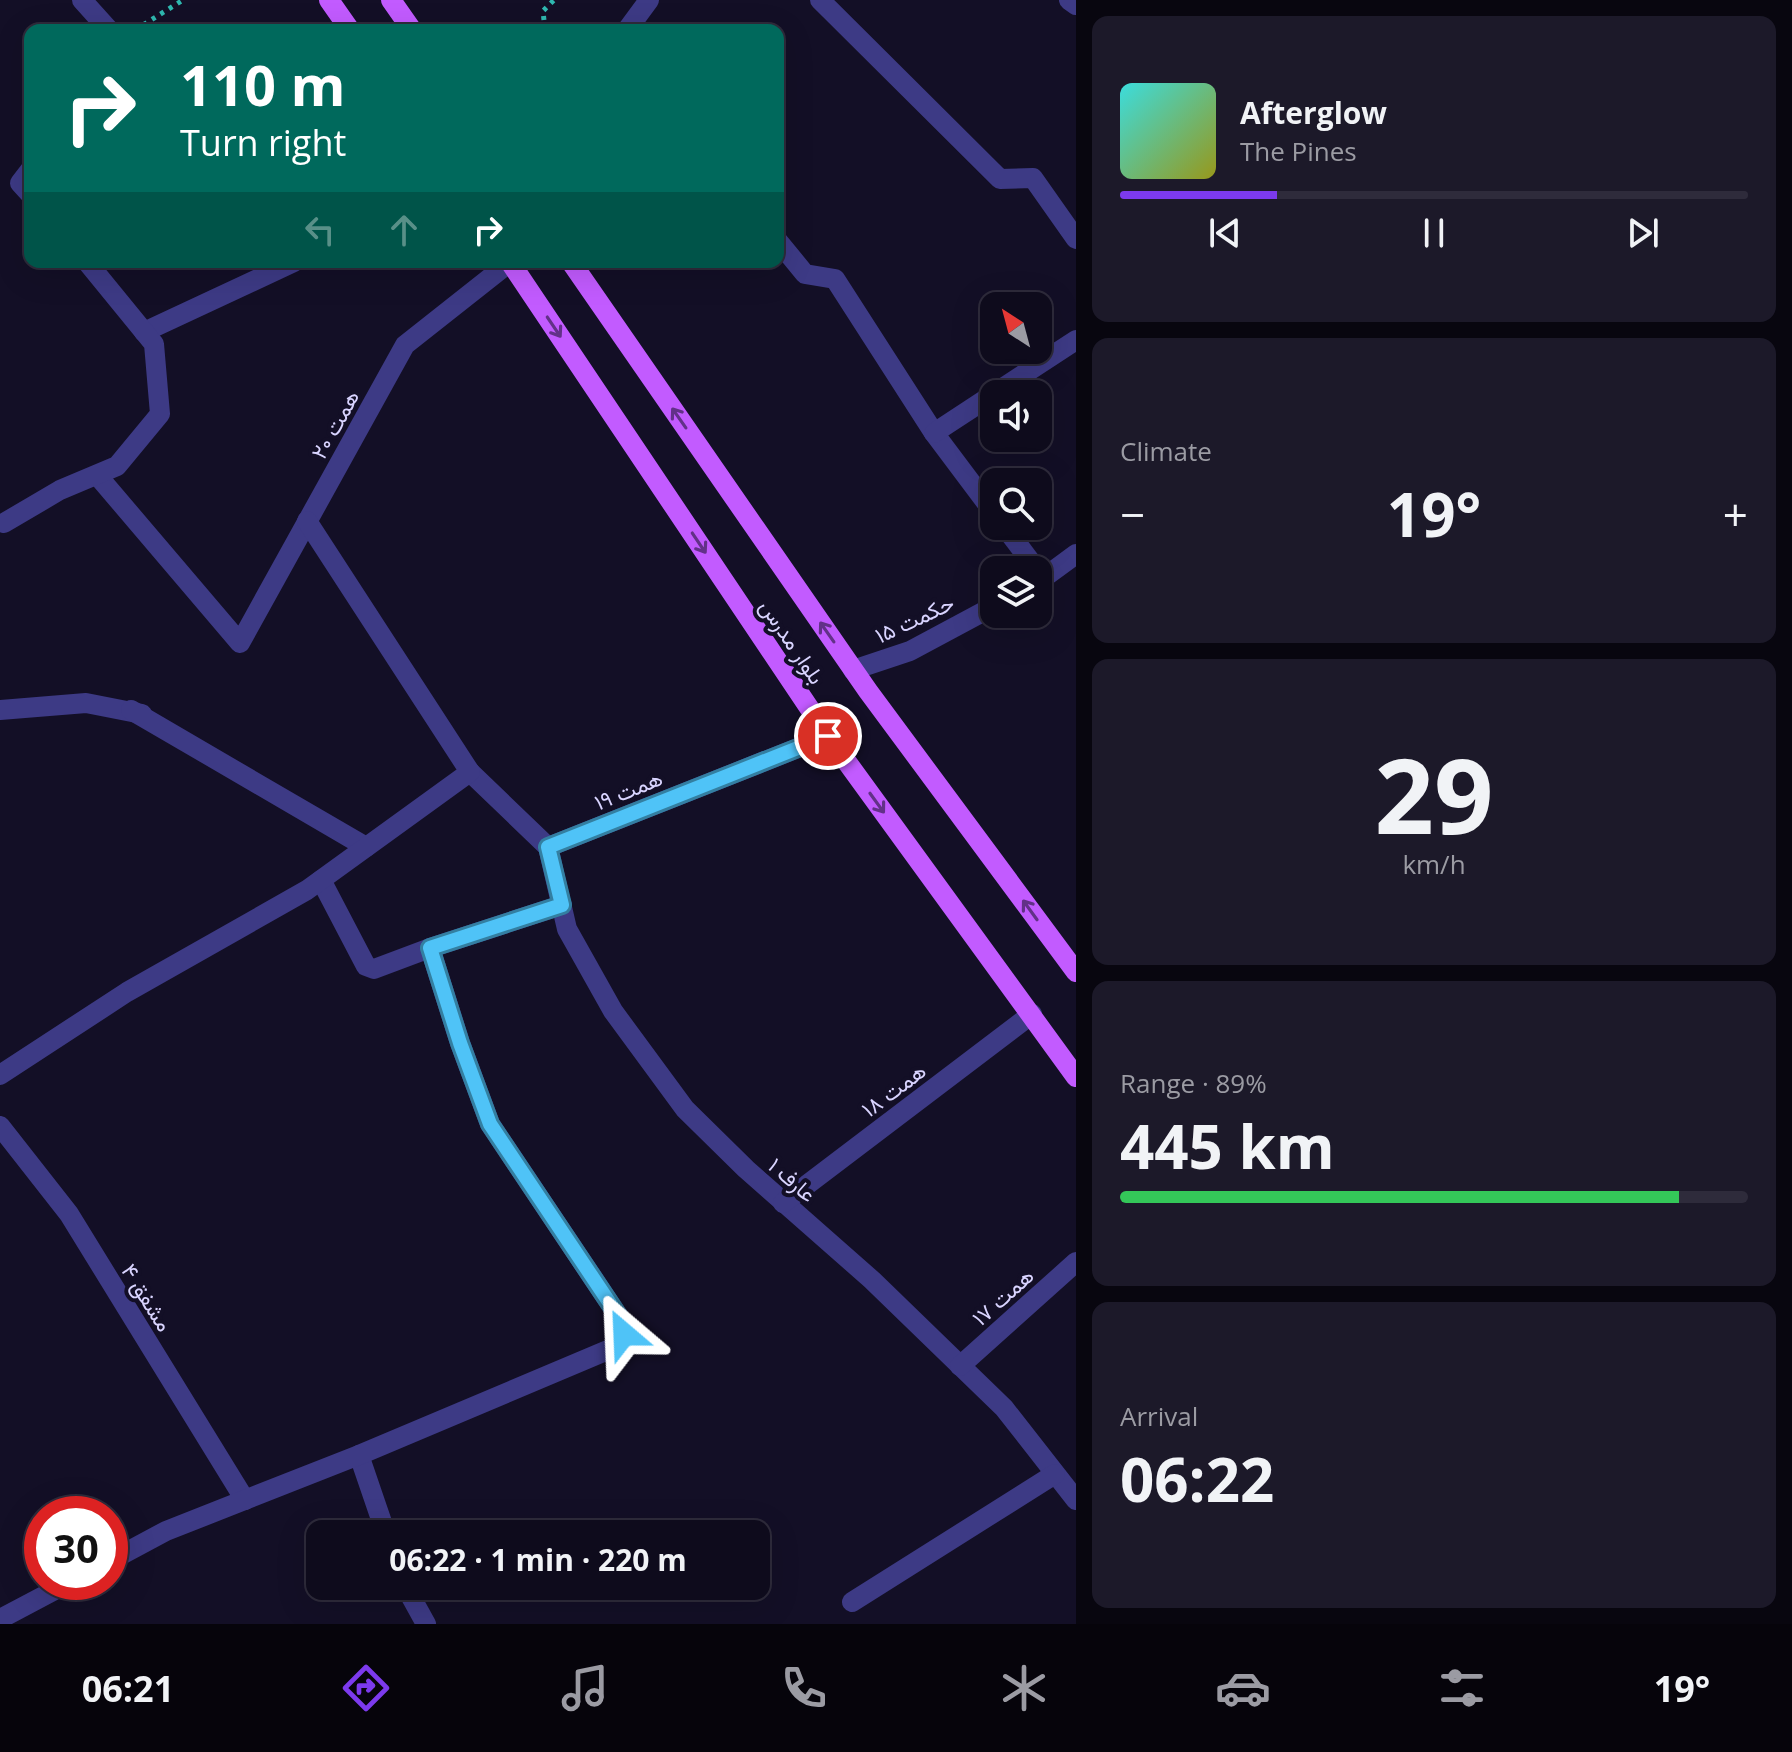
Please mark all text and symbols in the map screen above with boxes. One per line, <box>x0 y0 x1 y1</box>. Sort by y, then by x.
text: 110 m <box>180 46 346 122</box>
icon: right <box>48 56 152 160</box>
text: Afterglow <box>1240 92 1387 133</box>
text: Turn right <box>180 118 346 167</box>
text: The Pines <box>1240 133 1357 169</box>
icon: left <box>298 208 342 252</box>
icon: ahead <box>382 208 426 252</box>
icon: right <box>466 208 510 252</box>
icon: previous <box>1203 211 1247 255</box>
icon: pause <box>1412 211 1456 255</box>
icon: next <box>1621 211 1665 255</box>
north arrow <box>980 292 1052 364</box>
map controls <box>980 292 1052 628</box>
one-way arrow <box>546 315 562 337</box>
button: sound <box>980 380 1052 452</box>
street label: همت ۲۰ <box>303 384 365 464</box>
one-way arrow <box>671 407 687 429</box>
text: Climate <box>1120 433 1212 469</box>
button: search <box>980 468 1052 540</box>
text: 19° <box>1387 473 1481 555</box>
text: − <box>1120 484 1145 544</box>
text: + <box>1723 484 1748 544</box>
one-way arrow <box>690 531 707 553</box>
button: layers <box>980 556 1052 628</box>
street label: حکمت ۱۵ <box>870 587 958 649</box>
street label: بلوار مدرس <box>753 592 833 690</box>
one-way arrow <box>819 621 835 643</box>
pin <box>794 702 862 770</box>
icon: arrive <box>806 714 850 758</box>
text: 29 <box>1375 723 1493 864</box>
street label: همت ۱۹ <box>589 762 667 816</box>
one-way arrow <box>869 792 886 814</box>
text: km/h <box>1402 846 1466 882</box>
one-way arrow <box>1021 899 1038 921</box>
street label: همت ۱۸ <box>855 1055 931 1123</box>
text: Range · 89% <box>1120 1065 1267 1101</box>
text: 445 km <box>1120 1105 1335 1187</box>
street label: عارف ۱ <box>763 1150 823 1208</box>
street label: مشفق ۴ <box>115 1257 181 1337</box>
street label: همت ۱۷ <box>965 1260 1039 1332</box>
position arrow <box>582 1292 666 1376</box>
text: Arrival <box>1120 1398 1198 1434</box>
text: 06:22 <box>1120 1438 1274 1520</box>
speed limit sign: 30 <box>24 1496 128 1600</box>
text: 06:22 · 1 min · 220 m <box>389 1539 687 1580</box>
icon: directions <box>338 1660 394 1716</box>
icon: music <box>557 1660 613 1716</box>
icon: phone <box>776 1660 832 1716</box>
icon: climate <box>996 1660 1052 1716</box>
icon: car <box>1215 1660 1271 1716</box>
icon: filters <box>1434 1660 1490 1716</box>
text: 06:21 <box>82 1664 174 1713</box>
text: 19° <box>1654 1664 1710 1713</box>

